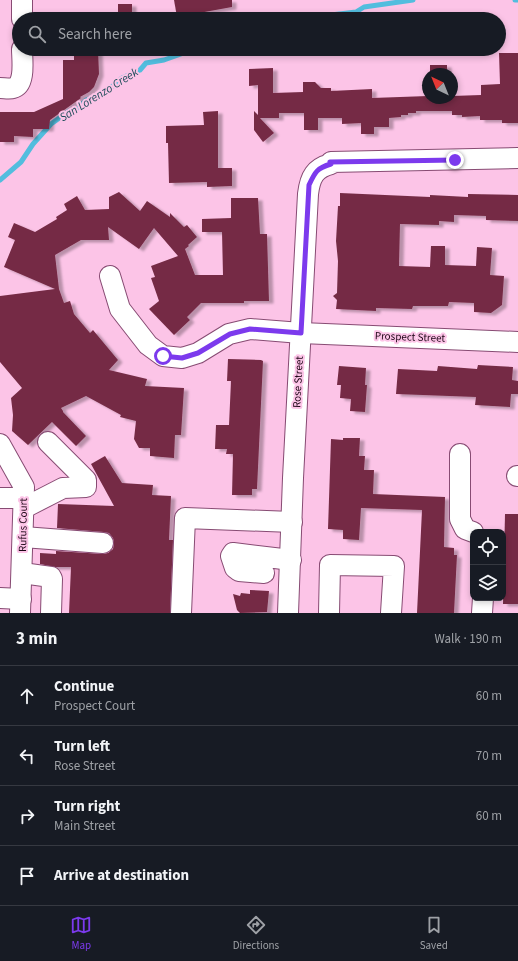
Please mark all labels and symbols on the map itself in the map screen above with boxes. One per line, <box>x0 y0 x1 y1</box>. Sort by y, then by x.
water label: San Lorenzo Creek <box>56 64 142 126</box>
north arrow <box>422 68 458 104</box>
route end <box>446 151 464 169</box>
street label: Prospect Street <box>375 328 446 346</box>
route start <box>154 347 172 365</box>
street label: Rose Street <box>289 355 307 408</box>
street label: Rufus Court <box>15 498 31 552</box>

